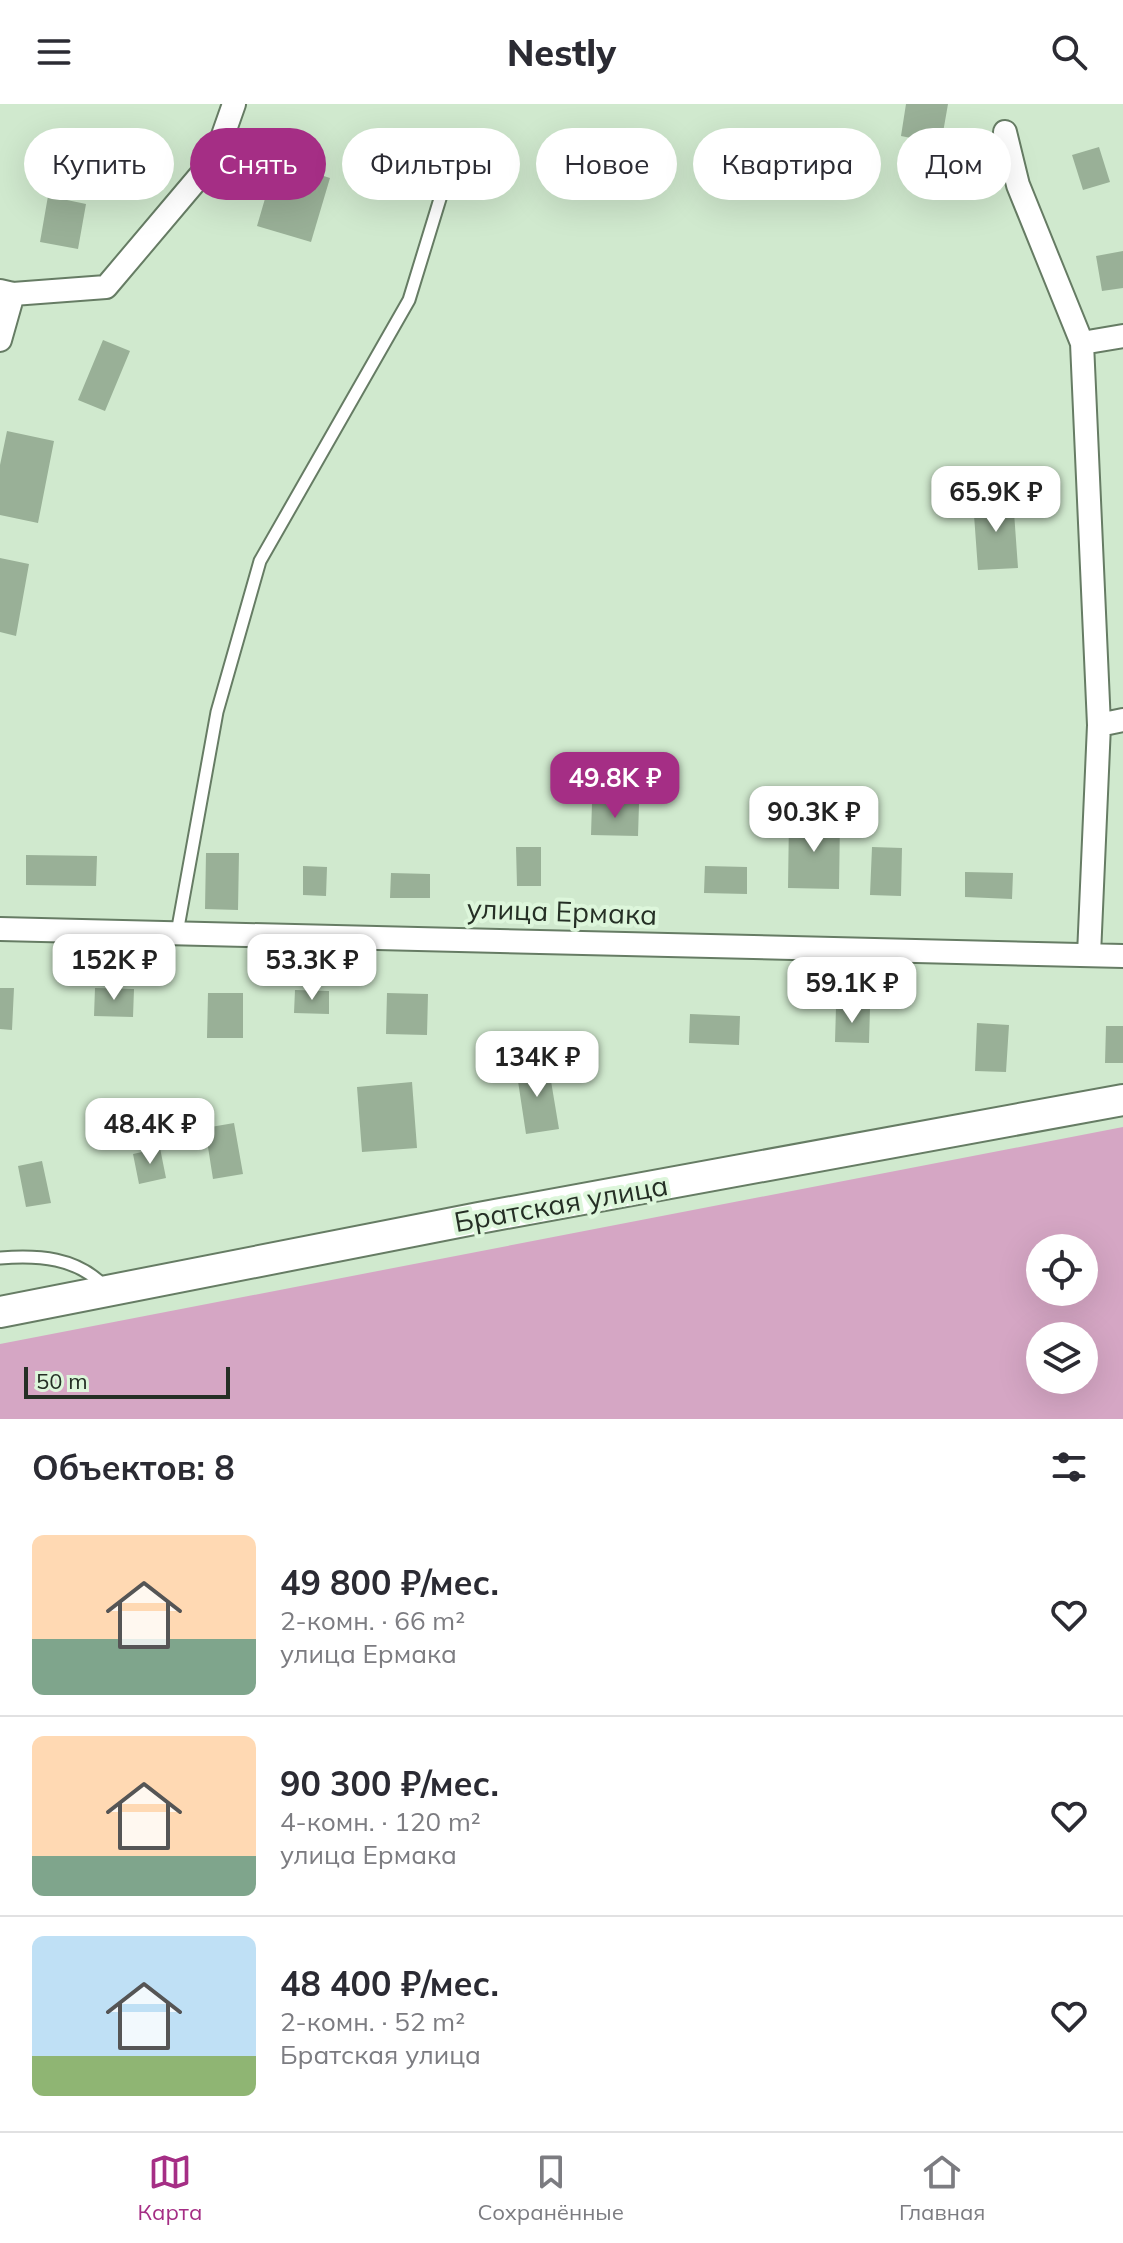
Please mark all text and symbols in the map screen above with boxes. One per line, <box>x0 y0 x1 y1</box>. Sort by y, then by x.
icon: menu <box>32 30 76 74</box>
text: Nestly <box>507 30 616 75</box>
icon: search <box>1047 30 1091 74</box>
chip: Купить <box>24 128 174 200</box>
chip: Снять <box>190 128 326 200</box>
chip: Фильтры <box>342 128 520 200</box>
chip: Новое <box>536 128 677 200</box>
chip: Квартира <box>693 128 881 200</box>
chip: Дом <box>897 128 1011 200</box>
pin: 65.9K ₽ <box>922 466 1070 534</box>
text: 65.9K ₽ <box>949 475 1043 508</box>
pin: 49.8K ₽ <box>541 752 689 820</box>
text: 49.8K ₽ <box>568 761 662 794</box>
pin: 90.3K ₽ <box>740 786 888 854</box>
text: 90.3K ₽ <box>767 795 861 828</box>
street label: улица Ермака <box>466 890 658 932</box>
pin: 152K ₽ <box>49 934 179 1002</box>
pin: 53.3K ₽ <box>238 934 386 1002</box>
text: 152K ₽ <box>71 943 157 976</box>
text: 53.3K ₽ <box>265 943 359 976</box>
pin: 59.1K ₽ <box>778 957 926 1025</box>
text: 59.1K ₽ <box>805 966 899 999</box>
pin: 134K ₽ <box>472 1031 602 1099</box>
text: 134K ₽ <box>494 1040 580 1073</box>
pin: 48.4K ₽ <box>76 1098 224 1166</box>
text: 48.4K ₽ <box>103 1107 197 1140</box>
street label: Братская улица <box>451 1167 671 1239</box>
map controls <box>1026 1234 1098 1394</box>
button: locate <box>1026 1234 1098 1306</box>
button: layers <box>1026 1322 1098 1394</box>
scale bar <box>24 1363 230 1399</box>
text: 50 m <box>36 1367 87 1395</box>
icon: filters <box>1047 1445 1091 1489</box>
text: Объектов: 8 <box>32 1446 235 1489</box>
text: 49 800 ₽/мес. <box>280 1561 499 1604</box>
icon: home <box>96 1567 192 1663</box>
icon: heart <box>1047 1593 1091 1637</box>
text: 2-комн. · 66 m² <box>280 1604 465 1637</box>
text: улица Ермака <box>280 1637 457 1670</box>
text: 90 300 ₽/мес. <box>280 1762 499 1805</box>
icon: home <box>96 1768 192 1864</box>
icon: heart <box>1047 1794 1091 1838</box>
text: 4-комн. · 120 m² <box>280 1805 481 1838</box>
text: улица Ермака <box>280 1838 457 1871</box>
text: 48 400 ₽/мес. <box>280 1962 499 2005</box>
icon: home <box>96 1968 192 2064</box>
icon: heart <box>1047 1994 1091 2038</box>
text: 2-комн. · 52 m² <box>280 2005 465 2038</box>
text: Братская улица <box>280 2038 481 2071</box>
tab: Карта <box>138 2150 202 2226</box>
tab: Сохранённые <box>477 2150 624 2226</box>
tab: Главная <box>899 2150 985 2226</box>

